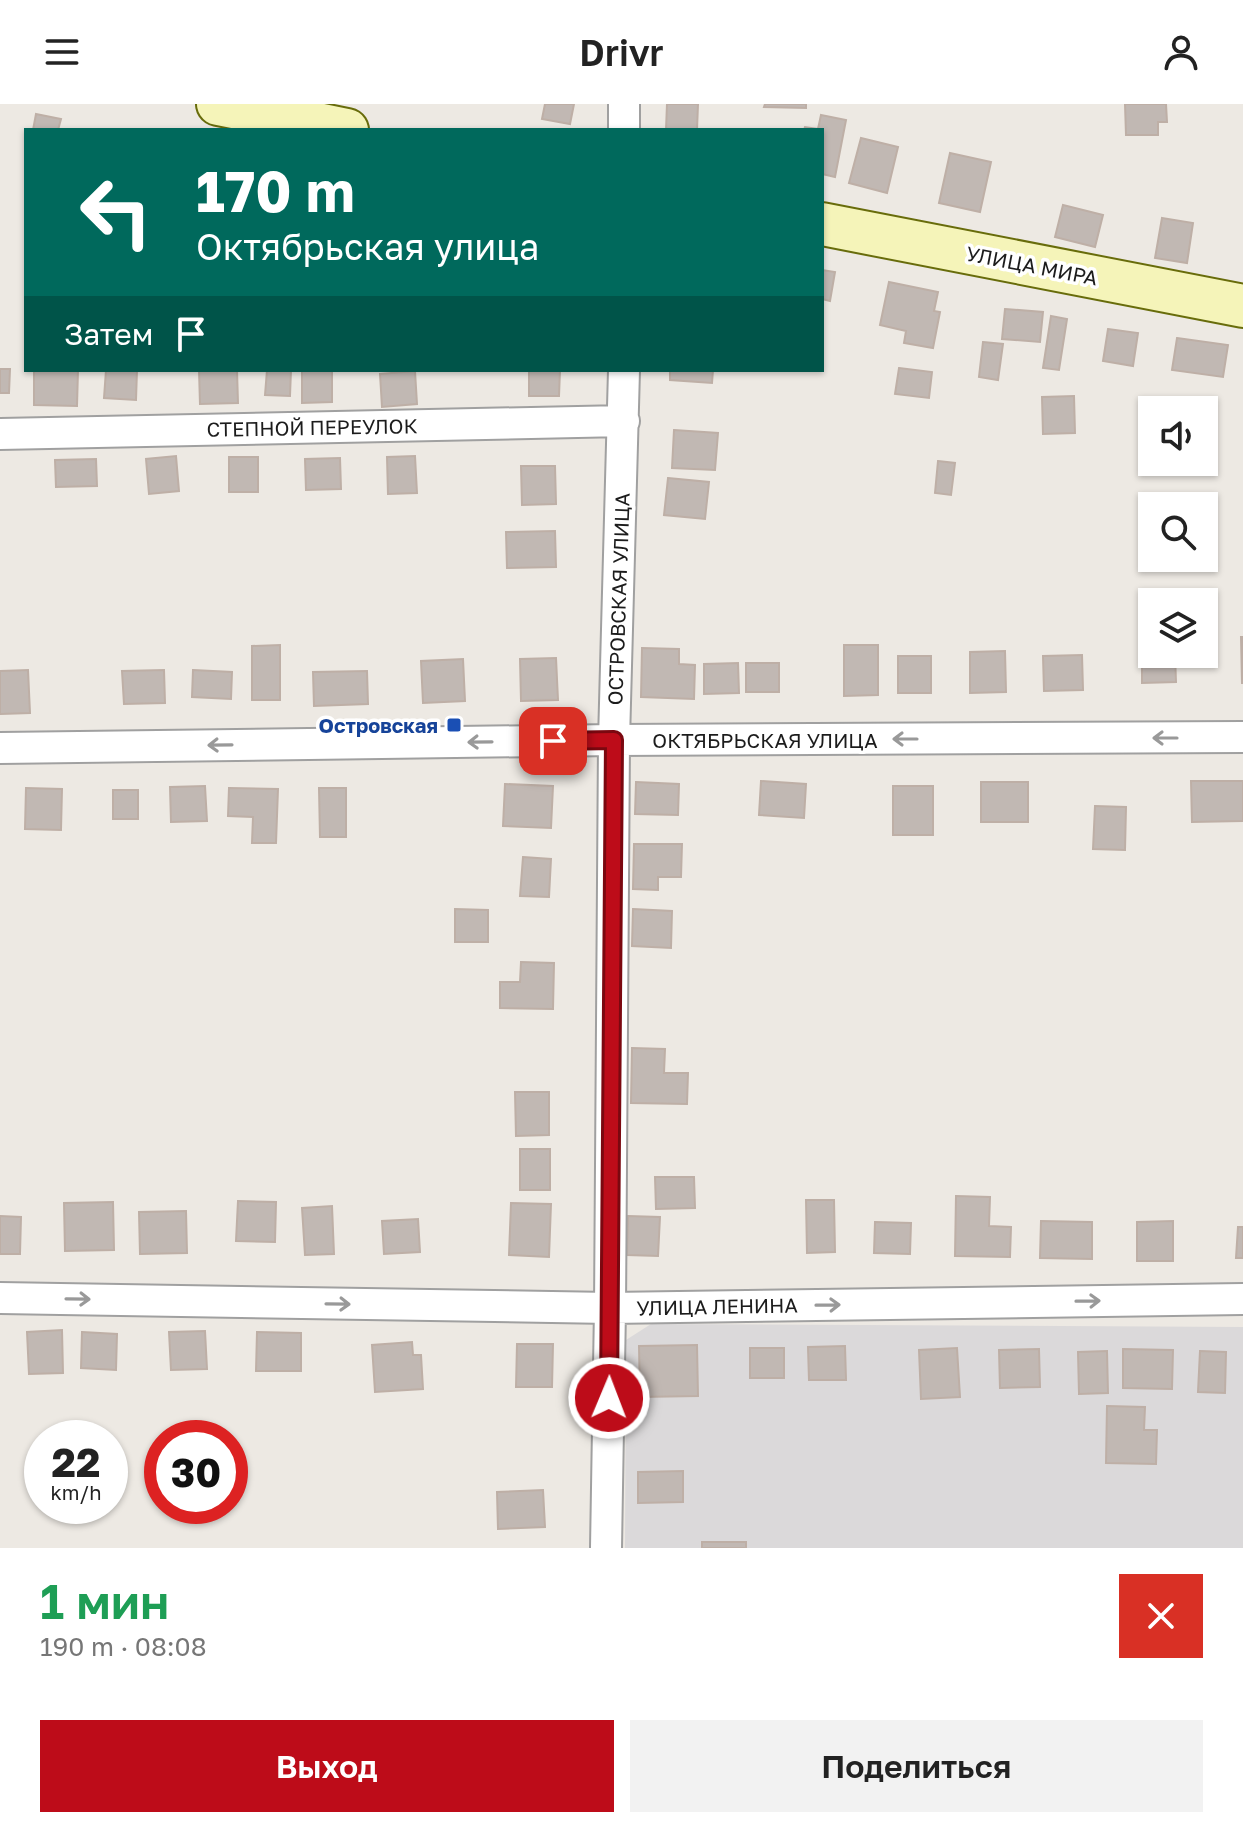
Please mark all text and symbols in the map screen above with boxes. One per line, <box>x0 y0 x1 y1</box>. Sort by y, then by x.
icon: menu <box>40 30 84 74</box>
icon: person <box>1159 30 1203 74</box>
text: Drivr <box>579 31 664 74</box>
text: 170 m <box>196 157 355 224</box>
icon: left <box>64 160 168 264</box>
text: Октябрьская улица <box>196 225 539 268</box>
street label: УЛИЦА МИРА <box>964 241 1100 289</box>
icon: arrive <box>169 312 213 356</box>
text: Затем <box>64 316 153 352</box>
map controls <box>1138 396 1218 668</box>
button: sound <box>1138 396 1218 476</box>
street label: СТЕПНОЙ ПЕРЕУЛОК <box>206 413 418 441</box>
street label: ОСТРОВСКАЯ УЛИЦА <box>602 492 634 706</box>
button: search <box>1138 492 1218 572</box>
button: layers <box>1138 588 1218 668</box>
pin <box>519 707 587 775</box>
place label: Островская <box>319 713 438 737</box>
marker: Островская <box>445 716 463 734</box>
icon: arrive <box>531 719 575 763</box>
street label: ОКТЯБРЬСКАЯ УЛИЦА <box>652 728 878 752</box>
one-way arrow <box>1152 730 1179 745</box>
one-way arrow <box>892 731 919 747</box>
one-way arrow <box>467 734 494 750</box>
one-way arrow <box>207 738 234 753</box>
one-way arrow <box>64 1292 91 1307</box>
street label: УЛИЦА ЛЕНИНА <box>636 1293 798 1319</box>
one-way arrow <box>1074 1293 1101 1309</box>
one-way arrow <box>324 1296 351 1311</box>
one-way arrow <box>814 1297 841 1312</box>
position arrow <box>567 1356 651 1440</box>
speed limit sign: 30 <box>144 1420 248 1524</box>
text: 22 <box>52 1438 100 1486</box>
text: km/h <box>51 1480 101 1504</box>
text: 1 мин <box>40 1572 169 1630</box>
button: close <box>1119 1574 1203 1658</box>
text: 190 m · 08:08 <box>40 1631 207 1662</box>
button: Выход <box>40 1720 614 1812</box>
button: Поделиться <box>630 1720 1203 1812</box>

